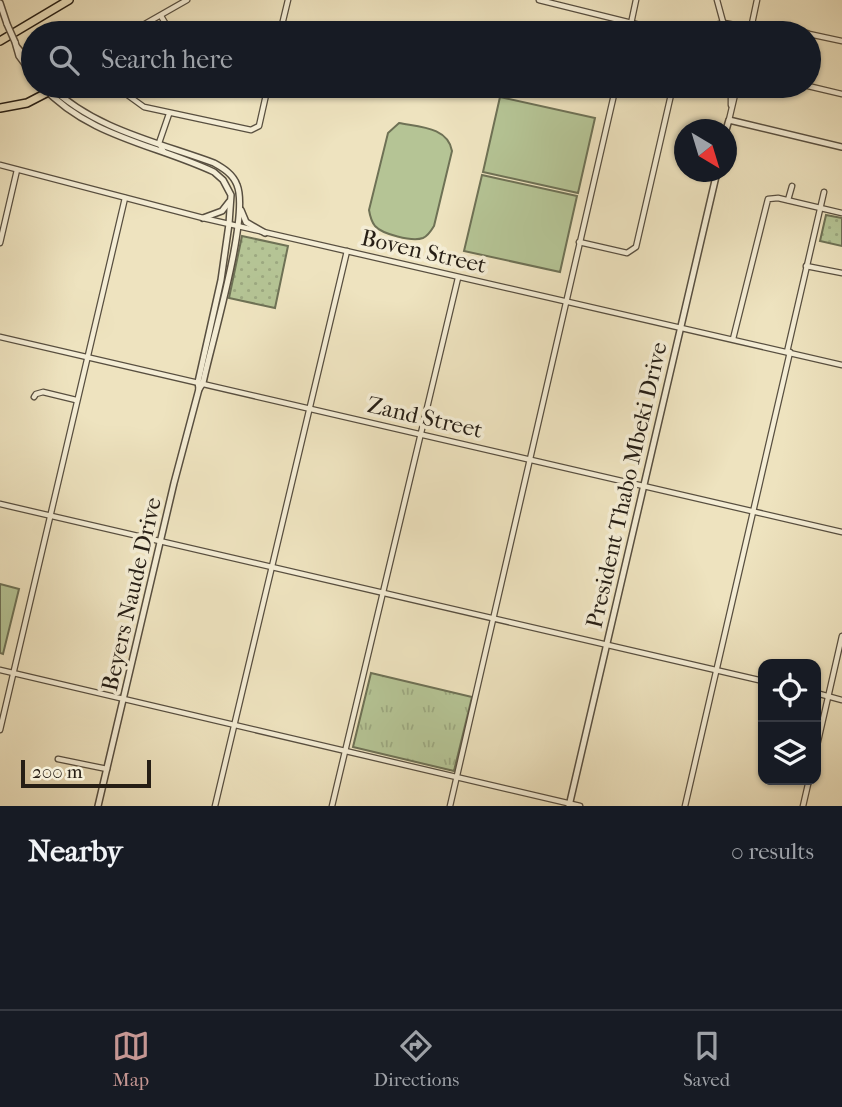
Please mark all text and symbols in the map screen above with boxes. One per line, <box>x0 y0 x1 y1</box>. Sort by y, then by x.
search box <box>21 21 821 98</box>
icon: search <box>45 41 83 79</box>
text: Search here <box>101 44 233 75</box>
north arrow <box>674 119 737 182</box>
street label: Boven Street <box>359 224 489 279</box>
street label: President Thabo Mbeki Drive <box>580 340 673 631</box>
street label: Zand Street <box>365 391 485 444</box>
street label: Beyers Naude Drive <box>96 495 167 693</box>
map controls <box>758 659 821 785</box>
button: locate <box>758 659 821 722</box>
button: layers <box>758 722 821 785</box>
scale bar <box>21 757 150 789</box>
text: 200 m <box>32 761 83 783</box>
text: Nearby <box>28 834 123 869</box>
text: 0 results <box>731 838 814 865</box>
tab: Map <box>112 1027 150 1091</box>
tab: Directions <box>374 1027 459 1091</box>
tab: Saved <box>683 1027 730 1091</box>

